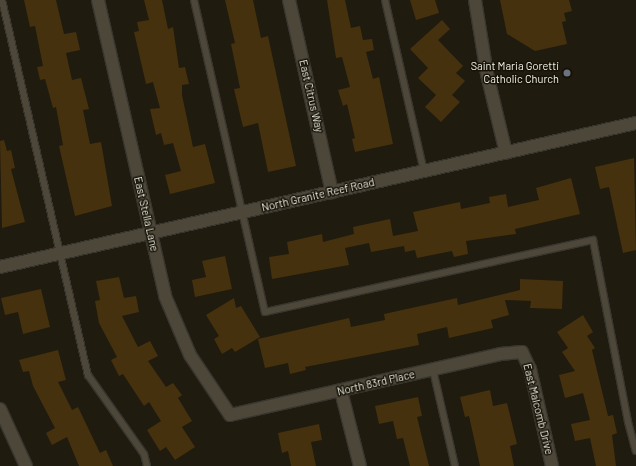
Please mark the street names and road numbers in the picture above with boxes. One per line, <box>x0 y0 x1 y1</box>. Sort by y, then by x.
street label: East Citrus Way <box>296 58 326 134</box>
street label: East Stella Lane <box>131 175 161 253</box>
street label: North Granite Reef Road <box>260 176 376 214</box>
street label: East Malcomb Drive <box>520 362 556 456</box>
street label: North 83rd Place <box>336 368 416 398</box>

